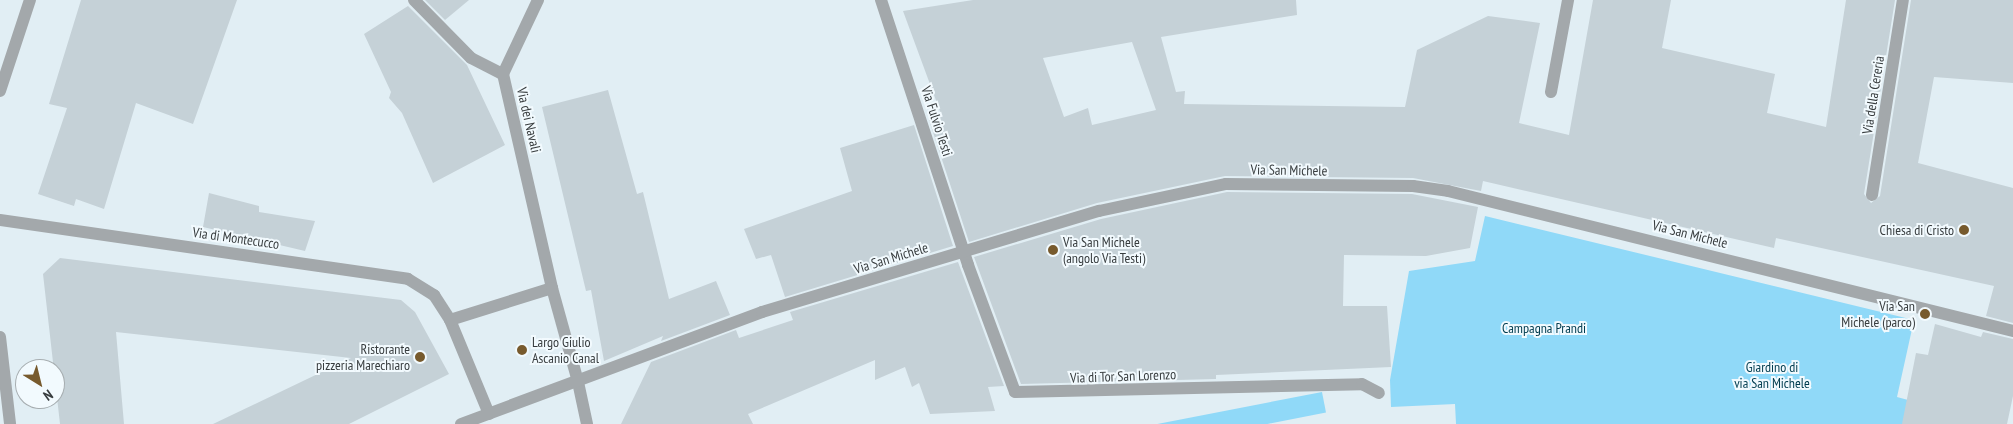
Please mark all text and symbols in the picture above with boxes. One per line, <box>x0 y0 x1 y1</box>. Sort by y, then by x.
street label: Via della Cereria <box>1859 55 1887 135</box>
street label: Via Fulvio Testi <box>918 84 956 158</box>
street label: Via dei Navali <box>513 86 545 154</box>
street label: Via San Michele <box>1250 161 1328 179</box>
street label: Via San Michele <box>1651 217 1729 251</box>
place label: Chiesa di Cristo <box>1880 222 1954 238</box>
street label: Via di Montecucco <box>192 224 280 252</box>
marker: Chiesa di Cristo <box>1958 224 1970 236</box>
place label: Via San Michele (angolo Via Testi) <box>1063 234 1146 266</box>
street label: Via San Michele <box>852 239 930 277</box>
marker: Via San Michele (angolo Via Testi) <box>1047 244 1059 256</box>
place label: Via San Michele (parco) <box>1841 298 1915 331</box>
marker: Via San Michele (parco) <box>1919 308 1931 320</box>
park label: Campagna Prandi <box>1502 320 1586 336</box>
place label: Largo Giulio Ascanio Canal <box>532 334 599 367</box>
place label: Ristorante pizzeria Marechiaro <box>316 341 410 374</box>
marker: Largo Giulio Ascanio Canal <box>516 344 528 356</box>
marker: Ristorante pizzeria Marechiaro <box>414 351 426 363</box>
north arrow <box>15 359 65 409</box>
park label: Giardino di via San Michele <box>1734 359 1810 392</box>
street label: Via di Tor San Lorenzo <box>1070 366 1176 386</box>
text: N <box>40 386 57 405</box>

